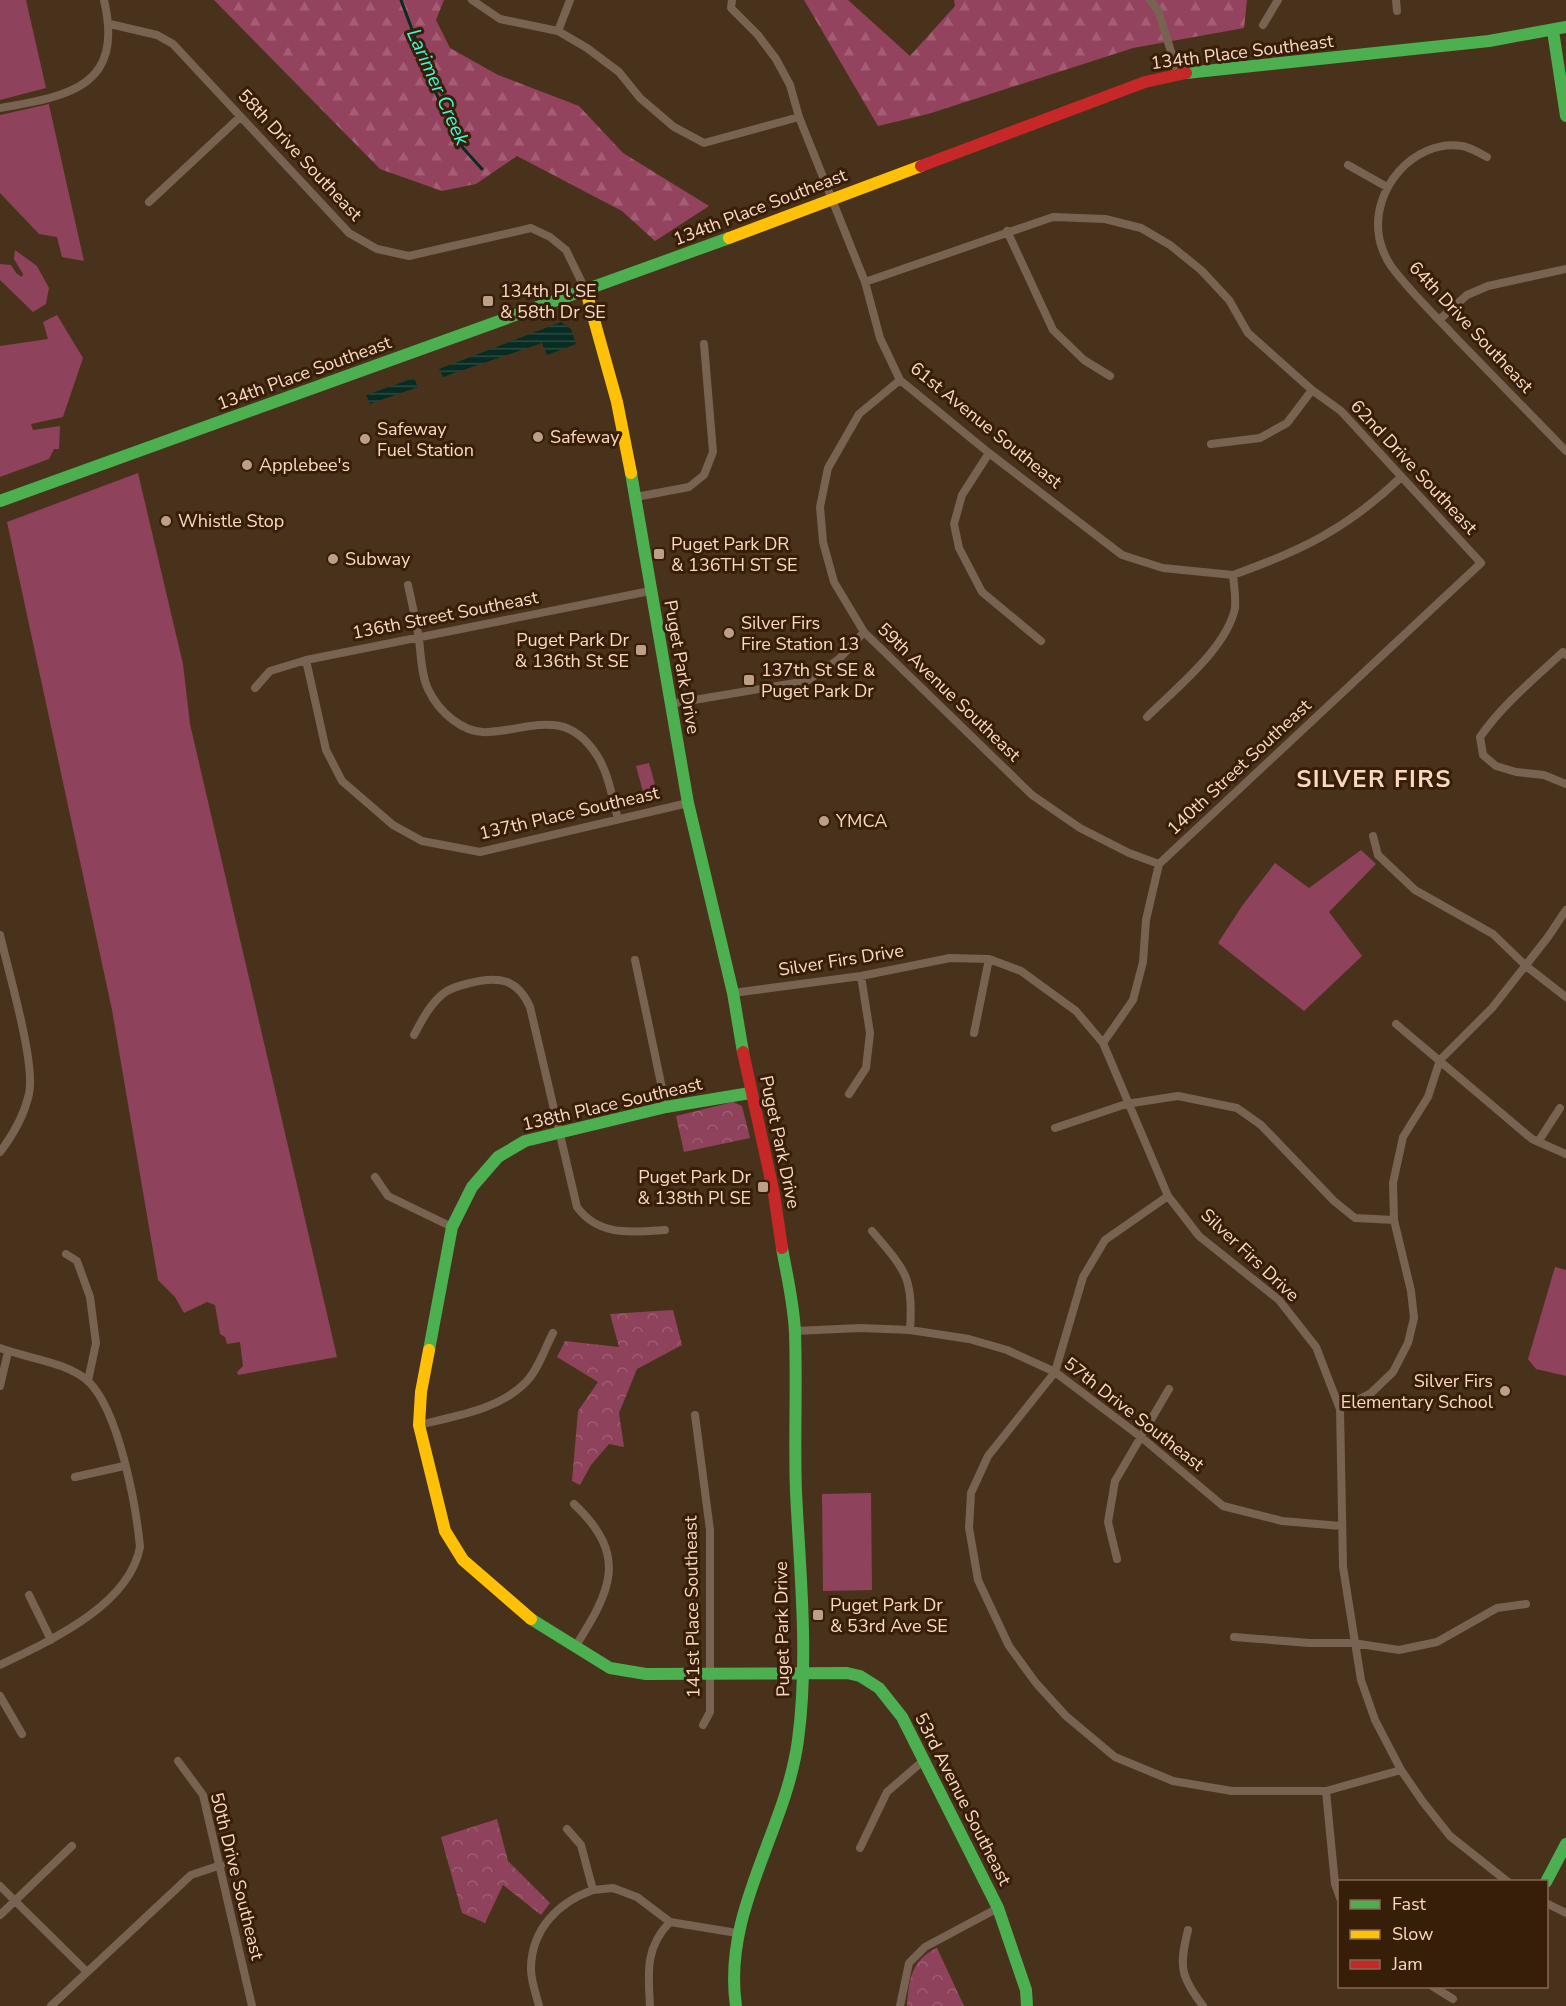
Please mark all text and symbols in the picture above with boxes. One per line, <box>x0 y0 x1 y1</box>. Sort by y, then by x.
water label: Larimer Creek <box>400 24 476 151</box>
street label: 134th Place Southeast <box>1149 29 1335 75</box>
street label: 58th Drive Southeast <box>233 84 368 226</box>
street label: 134th Place Southeast <box>670 163 851 251</box>
street label: 64th Drive Southeast <box>1404 256 1539 398</box>
place label: 134th Pl SE & 58th Dr SE <box>500 279 606 324</box>
marker: 134th Pl SE & 58th Dr SE <box>481 294 495 308</box>
street label: 134th Place Southeast <box>214 330 395 416</box>
street label: 61st Avenue Southeast <box>905 356 1067 494</box>
street label: 62nd Drive Southeast <box>1345 394 1483 540</box>
place label: Safeway Fuel Station <box>377 417 474 462</box>
place label: Safeway <box>550 425 620 449</box>
marker: Safeway <box>531 430 545 444</box>
marker: Safeway Fuel Station <box>358 432 372 446</box>
place label: Applebee's <box>259 453 350 477</box>
marker: Applebee's <box>240 458 254 472</box>
place label: Whistle Stop <box>178 509 284 533</box>
marker: Whistle Stop <box>159 514 173 528</box>
place label: Puget Park DR & 136TH ST SE <box>671 532 798 577</box>
place label: Subway <box>345 547 411 571</box>
marker: Puget Park DR & 136TH ST SE <box>652 547 666 561</box>
marker: Subway <box>326 552 340 566</box>
street label: 136th Street Southeast <box>350 585 541 645</box>
street label: Puget Park Drive <box>658 598 706 736</box>
place label: Silver Firs Fire Station 13 <box>741 611 859 656</box>
street label: 59th Avenue Southeast <box>872 617 1026 767</box>
marker: Silver Firs Fire Station 13 <box>722 626 736 640</box>
place label: Puget Park Dr & 136th St SE <box>515 628 630 673</box>
marker: Puget Park Dr & 136th St SE <box>634 643 648 657</box>
place label: 137th St SE & Puget Park Dr <box>761 658 876 703</box>
marker: 137th St SE & Puget Park Dr <box>742 673 756 687</box>
street label: 140th Street Southeast <box>1162 693 1317 840</box>
district label: SILVER FIRS <box>1296 763 1452 795</box>
street label: 137th Place Southeast <box>477 780 662 845</box>
place label: YMCA <box>835 809 887 833</box>
marker: YMCA <box>817 814 831 828</box>
street label: Silver Firs Drive <box>777 938 905 982</box>
street label: 138th Place Southeast <box>520 1071 705 1136</box>
street label: Puget Park Drive <box>754 1073 806 1211</box>
place label: Puget Park Dr & 138th Pl SE <box>637 1165 752 1210</box>
marker: Puget Park Dr & 138th Pl SE <box>756 1180 770 1194</box>
street label: Silver Firs Drive <box>1196 1203 1304 1307</box>
street label: 57th Drive Southeast <box>1059 1352 1210 1477</box>
place label: Silver Firs Elementary School <box>1341 1369 1494 1414</box>
marker: Silver Firs Elementary School <box>1498 1384 1512 1398</box>
street label: 141st Place Southeast <box>678 1515 706 1698</box>
street label: Puget Park Drive <box>769 1561 795 1697</box>
place label: Puget Park Dr & 53rd Ave SE <box>830 1593 948 1638</box>
marker: Puget Park Dr & 53rd Ave SE <box>811 1608 825 1622</box>
street label: 53rd Avenue Southeast <box>909 1709 1017 1890</box>
street label: 50th Drive Southeast <box>205 1790 270 1963</box>
legend <box>1338 1880 1548 1988</box>
text: Fast <box>1392 1892 1427 1916</box>
text: Slow <box>1392 1922 1433 1946</box>
text: Jam <box>1391 1952 1423 1976</box>

